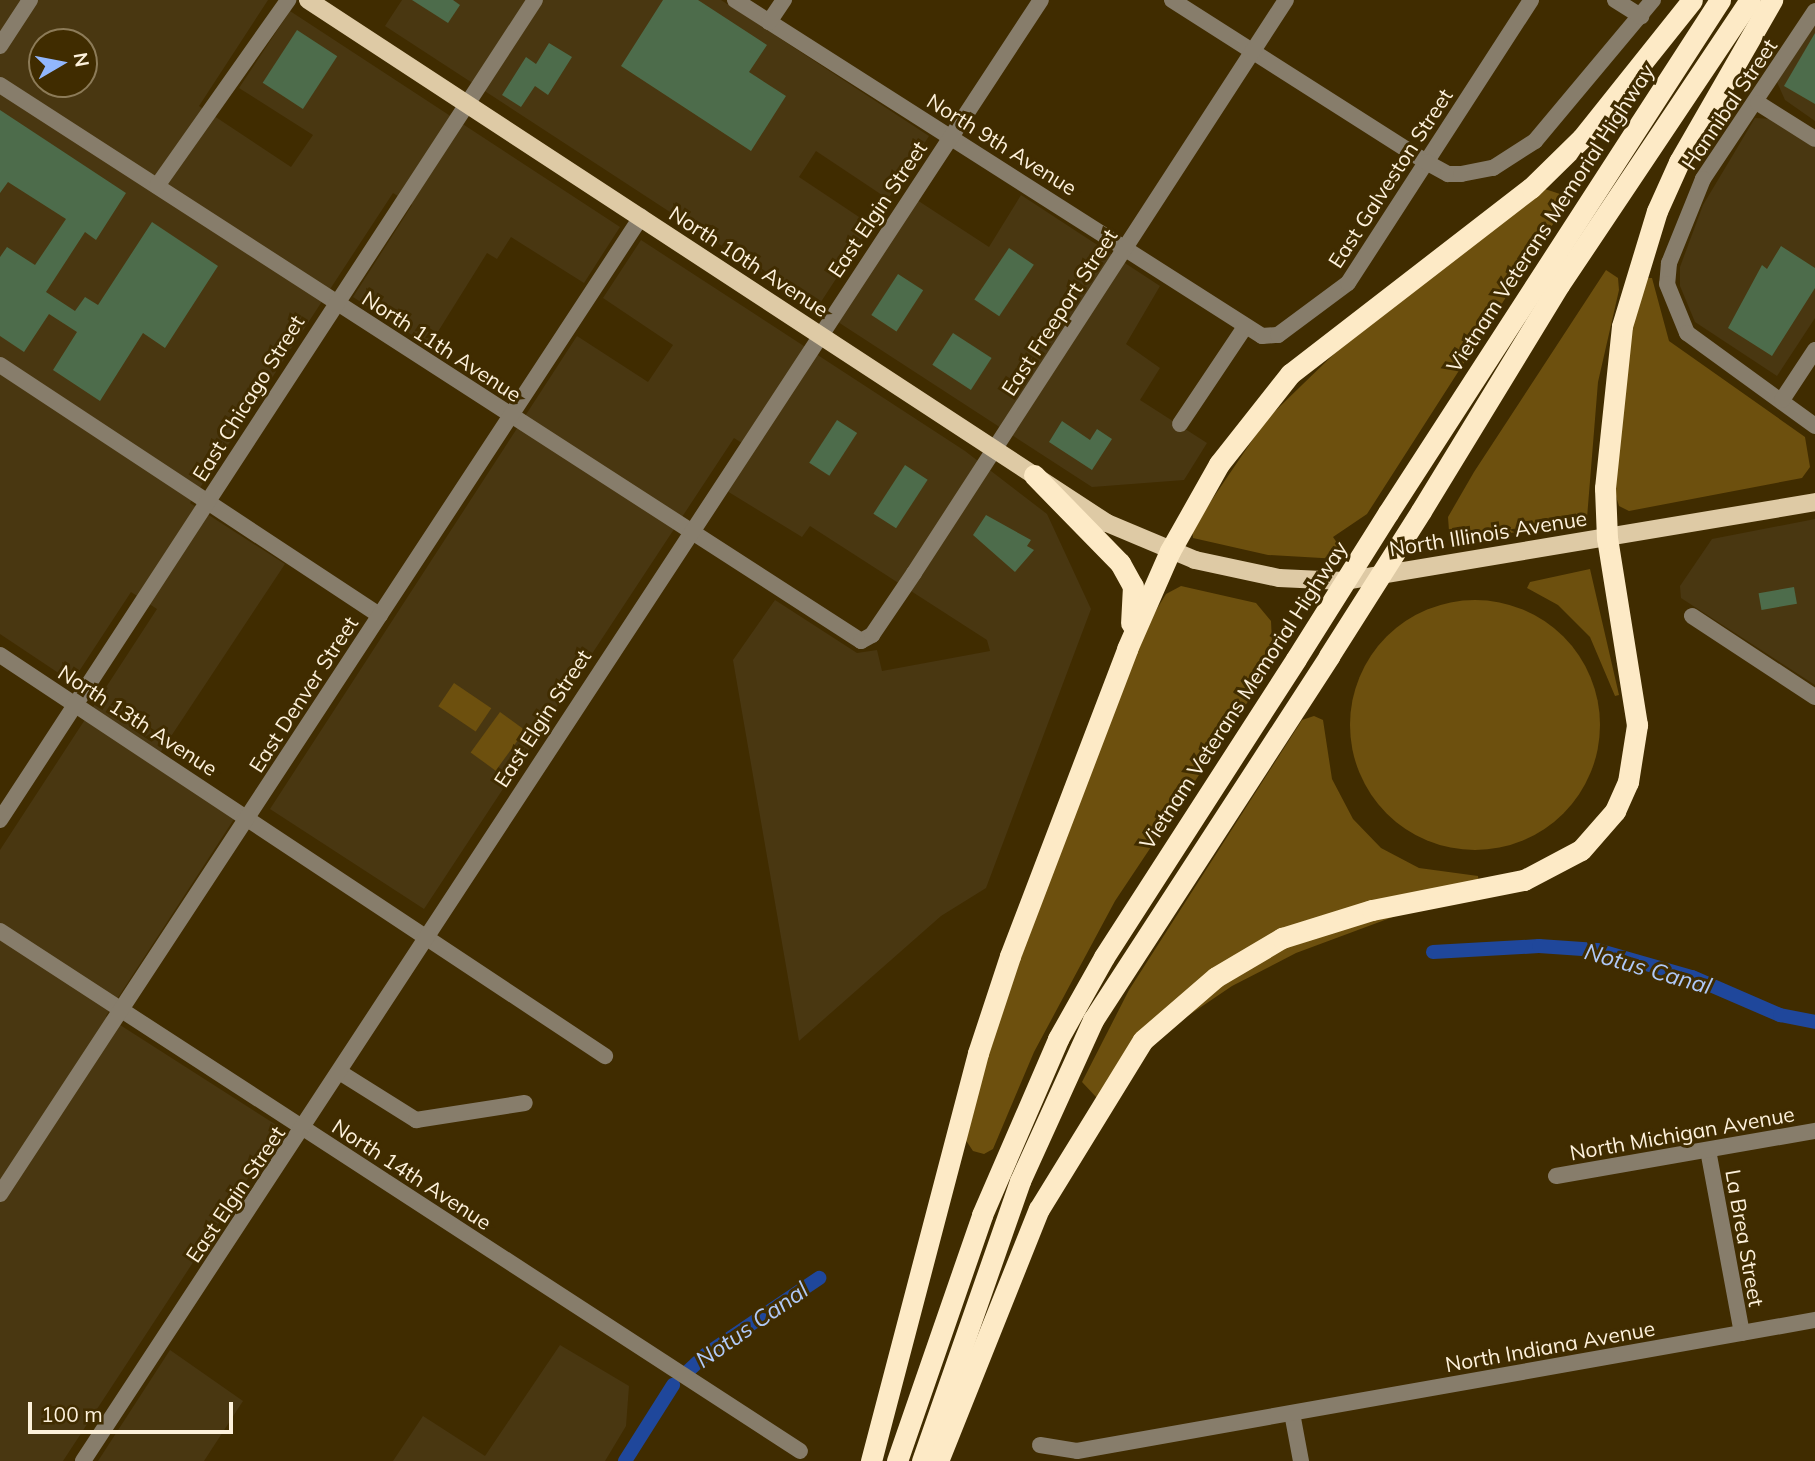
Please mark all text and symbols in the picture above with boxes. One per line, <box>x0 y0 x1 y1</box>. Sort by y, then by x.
north arrow <box>28 28 98 98</box>
street label: Hannibal Street <box>1676 34 1782 174</box>
text: N <box>69 51 95 69</box>
street label: Vietnam Veterans Memorial Highway <box>1441 59 1659 377</box>
street label: East Galveston Street <box>1323 84 1457 272</box>
street label: North 9th Avenue <box>922 88 1082 200</box>
street label: East Elgin Street <box>822 136 932 282</box>
street label: North 10th Avenue <box>665 200 833 322</box>
street label: East Freeport Street <box>996 224 1122 400</box>
street label: North 11th Avenue <box>358 285 526 407</box>
street label: East Chicago Street <box>187 310 309 486</box>
street label: North Illinois Avenue <box>1387 505 1589 561</box>
street label: Vietnam Veterans Memorial Highway <box>1134 536 1352 854</box>
street label: East Denver Street <box>243 611 363 777</box>
street label: East Elgin Street <box>488 645 596 791</box>
street label: North 13th Avenue <box>54 659 222 781</box>
water label: Notus Canal <box>1581 938 1715 1000</box>
street label: North Michigan Avenue <box>1568 1101 1796 1165</box>
street label: North 14th Avenue <box>328 1113 496 1235</box>
street label: East Elgin Street <box>180 1121 290 1267</box>
street label: La Brea Street <box>1721 1167 1769 1309</box>
water label: Notus Canal <box>690 1276 814 1374</box>
street label: North Indiana Avenue <box>1443 1315 1657 1377</box>
scale bar <box>32 1388 236 1432</box>
text: 100 m <box>41 1401 103 1427</box>

